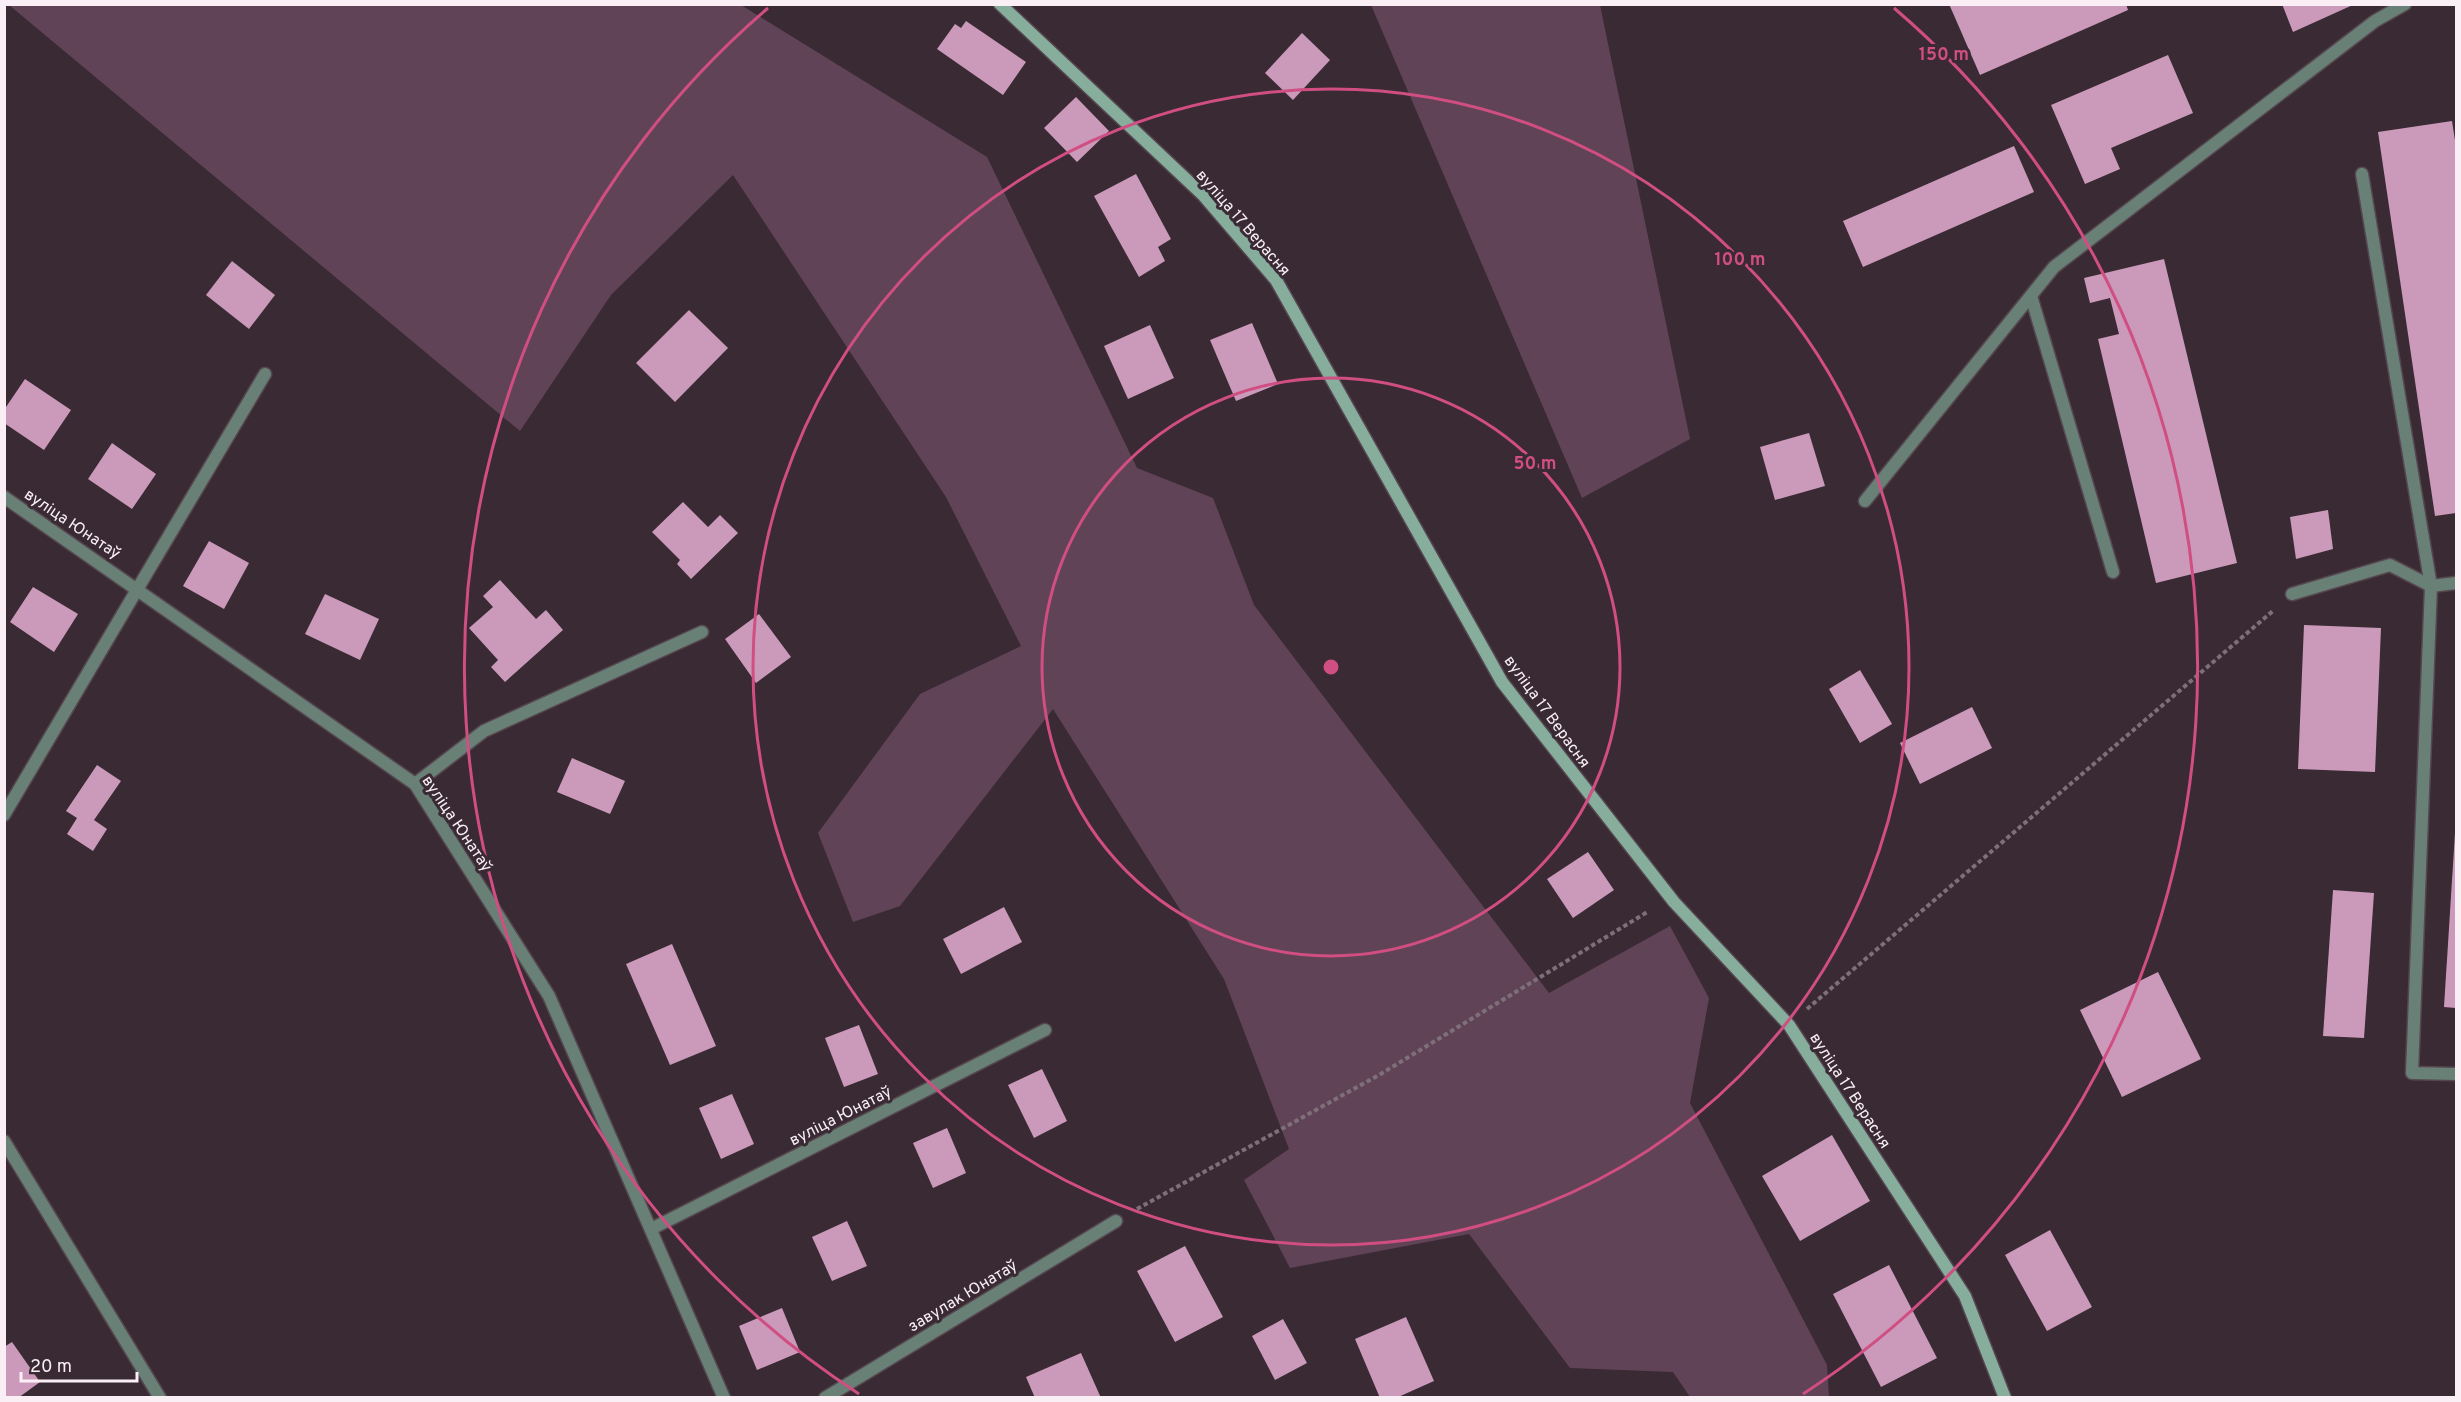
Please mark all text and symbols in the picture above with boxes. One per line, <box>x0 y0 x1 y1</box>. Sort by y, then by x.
text: 150 m <box>1919 44 1969 67</box>
street label: вуліца 17 Верасня <box>1191 166 1294 280</box>
text: 100 m <box>1714 249 1766 272</box>
text: 50 m <box>1513 453 1557 476</box>
street label: вуліца Юнатаў <box>20 485 124 564</box>
street label: вуліца 17 Верасня <box>1499 652 1594 772</box>
centre of rings <box>1321 657 1341 677</box>
street label: вуліца Юнатаў <box>417 772 496 876</box>
street label: вуліца 17 Верасня <box>1804 1029 1894 1153</box>
street label: вуліца Юнатаў <box>786 1082 895 1151</box>
street label: завулак Юнатаў <box>905 1256 1021 1337</box>
scale bar <box>21 1345 136 1383</box>
text: 20 m <box>30 1356 72 1379</box>

